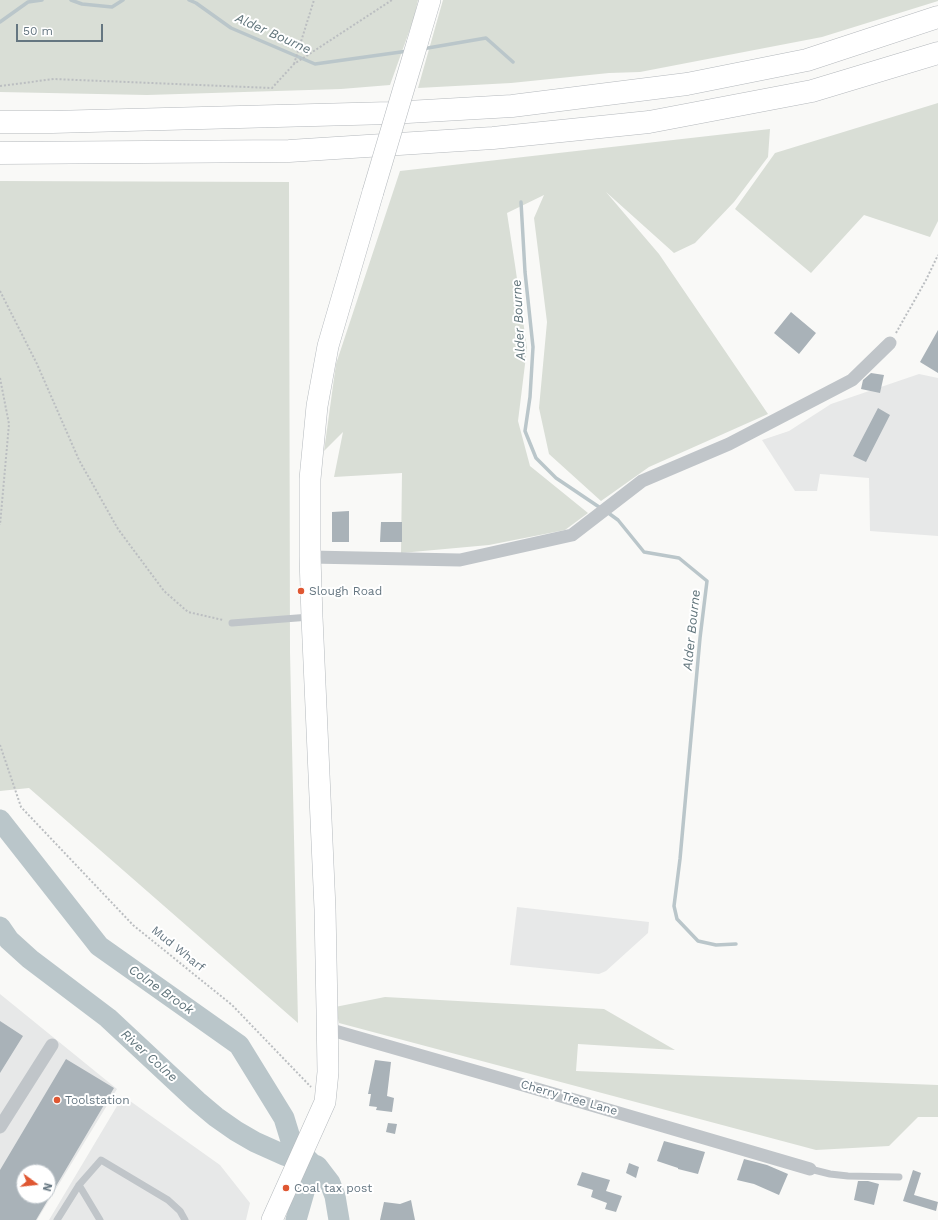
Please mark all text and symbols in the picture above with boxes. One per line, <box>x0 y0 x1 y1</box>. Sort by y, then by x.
water label: Alder Bourne <box>233 10 313 58</box>
scale bar <box>18 16 105 42</box>
text: 50 m <box>23 24 53 38</box>
water label: Alder Bourne <box>509 279 529 361</box>
place label: Slough Road <box>309 584 382 598</box>
marker: Slough Road <box>296 586 306 596</box>
water label: Alder Bourne <box>680 589 704 671</box>
street label: Mud Wharf <box>148 923 208 975</box>
water label: Colne Brook <box>126 962 196 1018</box>
water label: River Colne <box>118 1027 180 1085</box>
street label: Cherry Tree Lane <box>519 1077 619 1119</box>
place label: Toolstation <box>65 1093 130 1107</box>
marker: Toolstation <box>52 1095 62 1105</box>
north arrow <box>16 1164 56 1204</box>
text: N <box>40 1181 54 1193</box>
place label: Coal tax post <box>294 1181 372 1195</box>
marker: Coal tax post <box>281 1183 291 1193</box>

